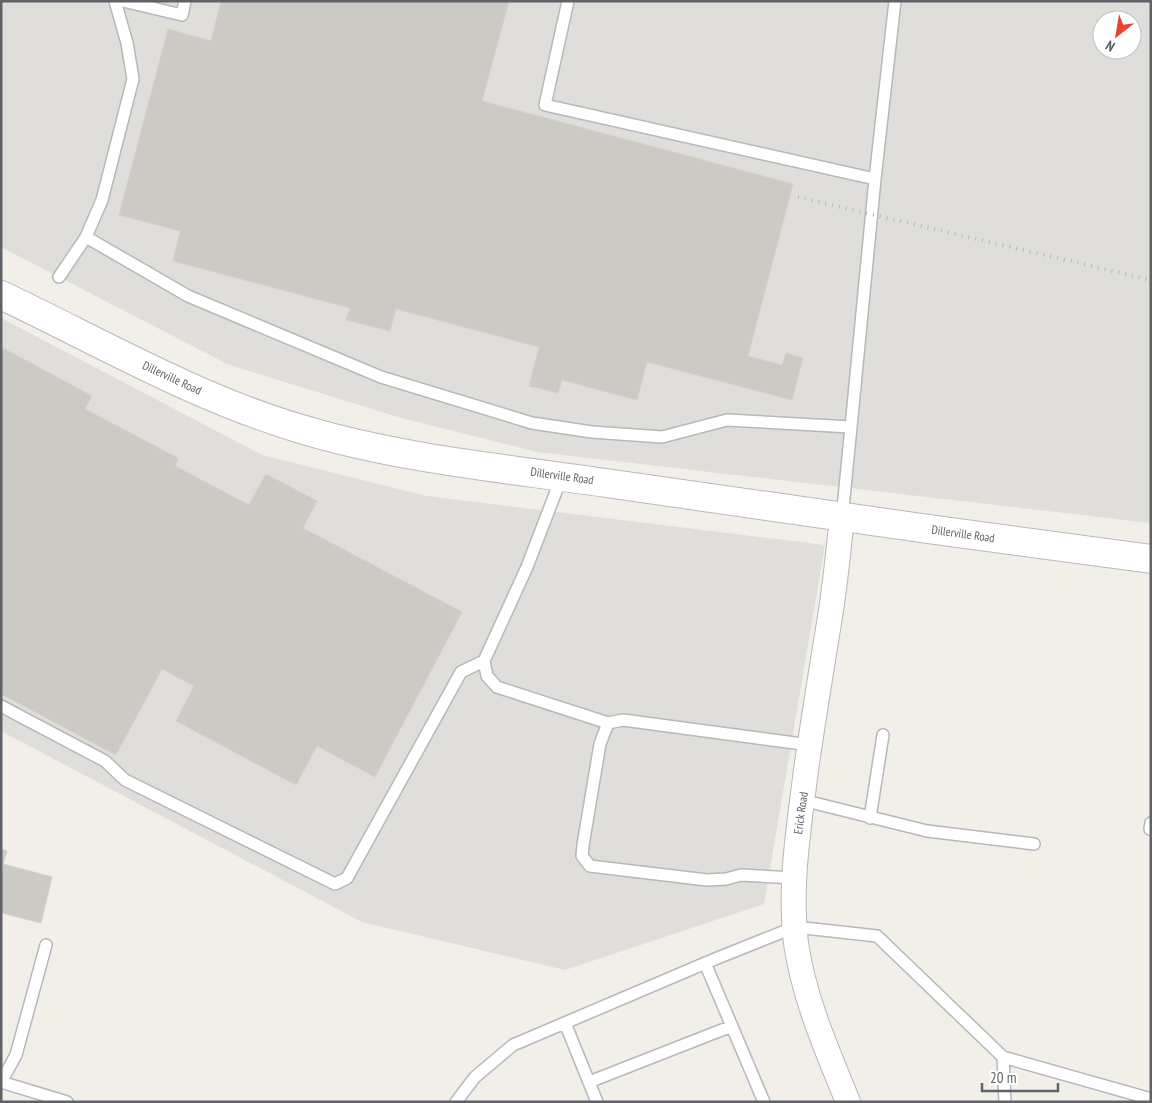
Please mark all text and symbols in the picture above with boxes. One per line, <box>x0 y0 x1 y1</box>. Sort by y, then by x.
north arrow <box>1092 10 1142 60</box>
text: N <box>1102 36 1118 56</box>
street label: Dillerville Road <box>140 357 204 398</box>
street label: Dillerville Road <box>530 464 595 487</box>
street label: Dillerville Road <box>931 522 996 545</box>
street label: Erick Road <box>790 791 811 835</box>
scale bar <box>982 1060 1058 1092</box>
text: 20 m <box>990 1068 1016 1087</box>

